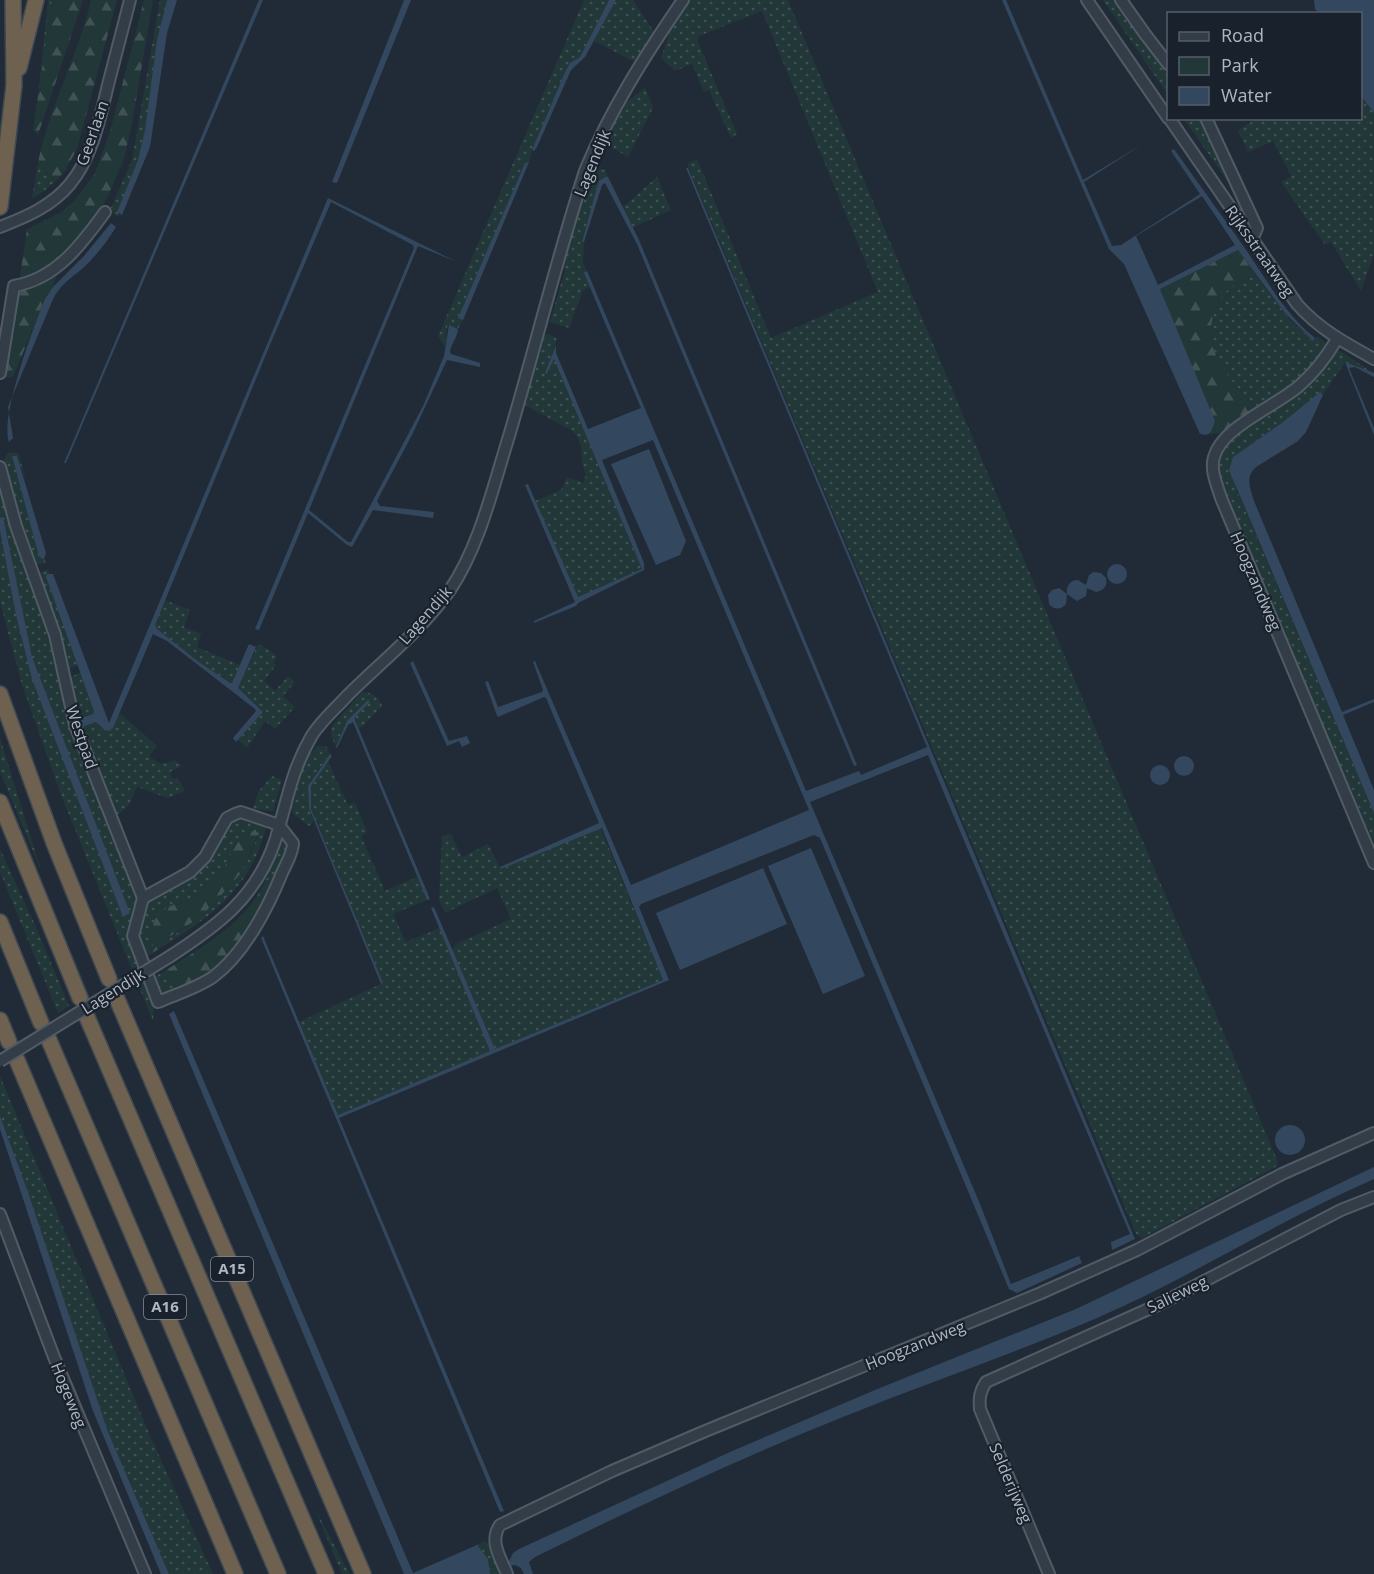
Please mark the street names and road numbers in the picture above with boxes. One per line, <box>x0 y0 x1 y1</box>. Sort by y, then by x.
street label: Geerlaan <box>71 97 113 169</box>
street label: Lagendijk <box>569 125 616 200</box>
street label: Rijksstraatweg <box>1220 201 1300 302</box>
street label: Hoogzandweg <box>1225 528 1287 634</box>
street label: Lagendijk <box>393 581 457 649</box>
street label: Westpad <box>61 702 103 772</box>
street label: Lagendijk <box>77 963 149 1019</box>
road number: A15 <box>211 1257 253 1281</box>
street label: Salieweg <box>1143 1270 1211 1318</box>
road number: A16 <box>144 1295 186 1319</box>
street label: Hoogzandweg <box>862 1315 968 1375</box>
street label: Hogeweg <box>46 1359 92 1431</box>
street label: Selderijweg <box>984 1439 1038 1527</box>

